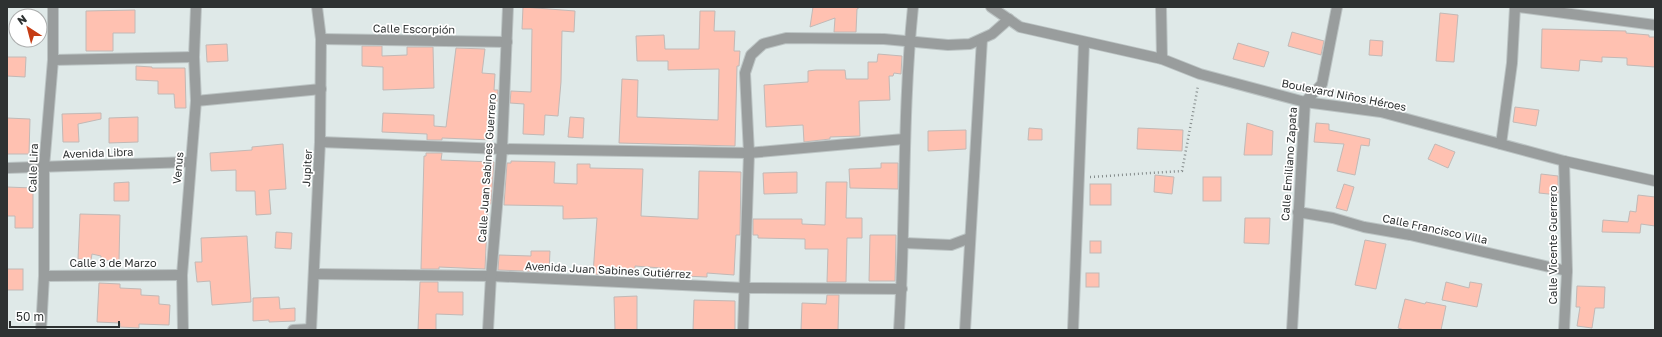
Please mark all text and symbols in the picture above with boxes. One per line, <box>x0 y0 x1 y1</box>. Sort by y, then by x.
north arrow <box>8 8 48 48</box>
text: N <box>15 12 29 27</box>
street label: Calle Escorpión <box>373 21 455 36</box>
street label: Boulevard Niños Héroes <box>1281 76 1408 113</box>
street label: Calle Juan Sabines Guerrero <box>475 93 498 243</box>
street label: Calle Emiliano Zapata <box>1278 107 1299 221</box>
street label: Calle Lira <box>25 143 40 193</box>
street label: Avenida Libra <box>62 145 134 160</box>
street label: Jupiter <box>299 148 314 187</box>
street label: Venus <box>170 151 185 185</box>
street label: Calle Vicente Guerrero <box>1546 185 1559 305</box>
street label: Calle Francisco Villa <box>1381 211 1489 246</box>
street label: Calle 3 de Marzo <box>69 256 157 269</box>
street label: Avenida Juan Sabines Gutiérrez <box>525 259 692 280</box>
scale bar <box>10 303 119 329</box>
text: 50 m <box>16 309 44 324</box>

